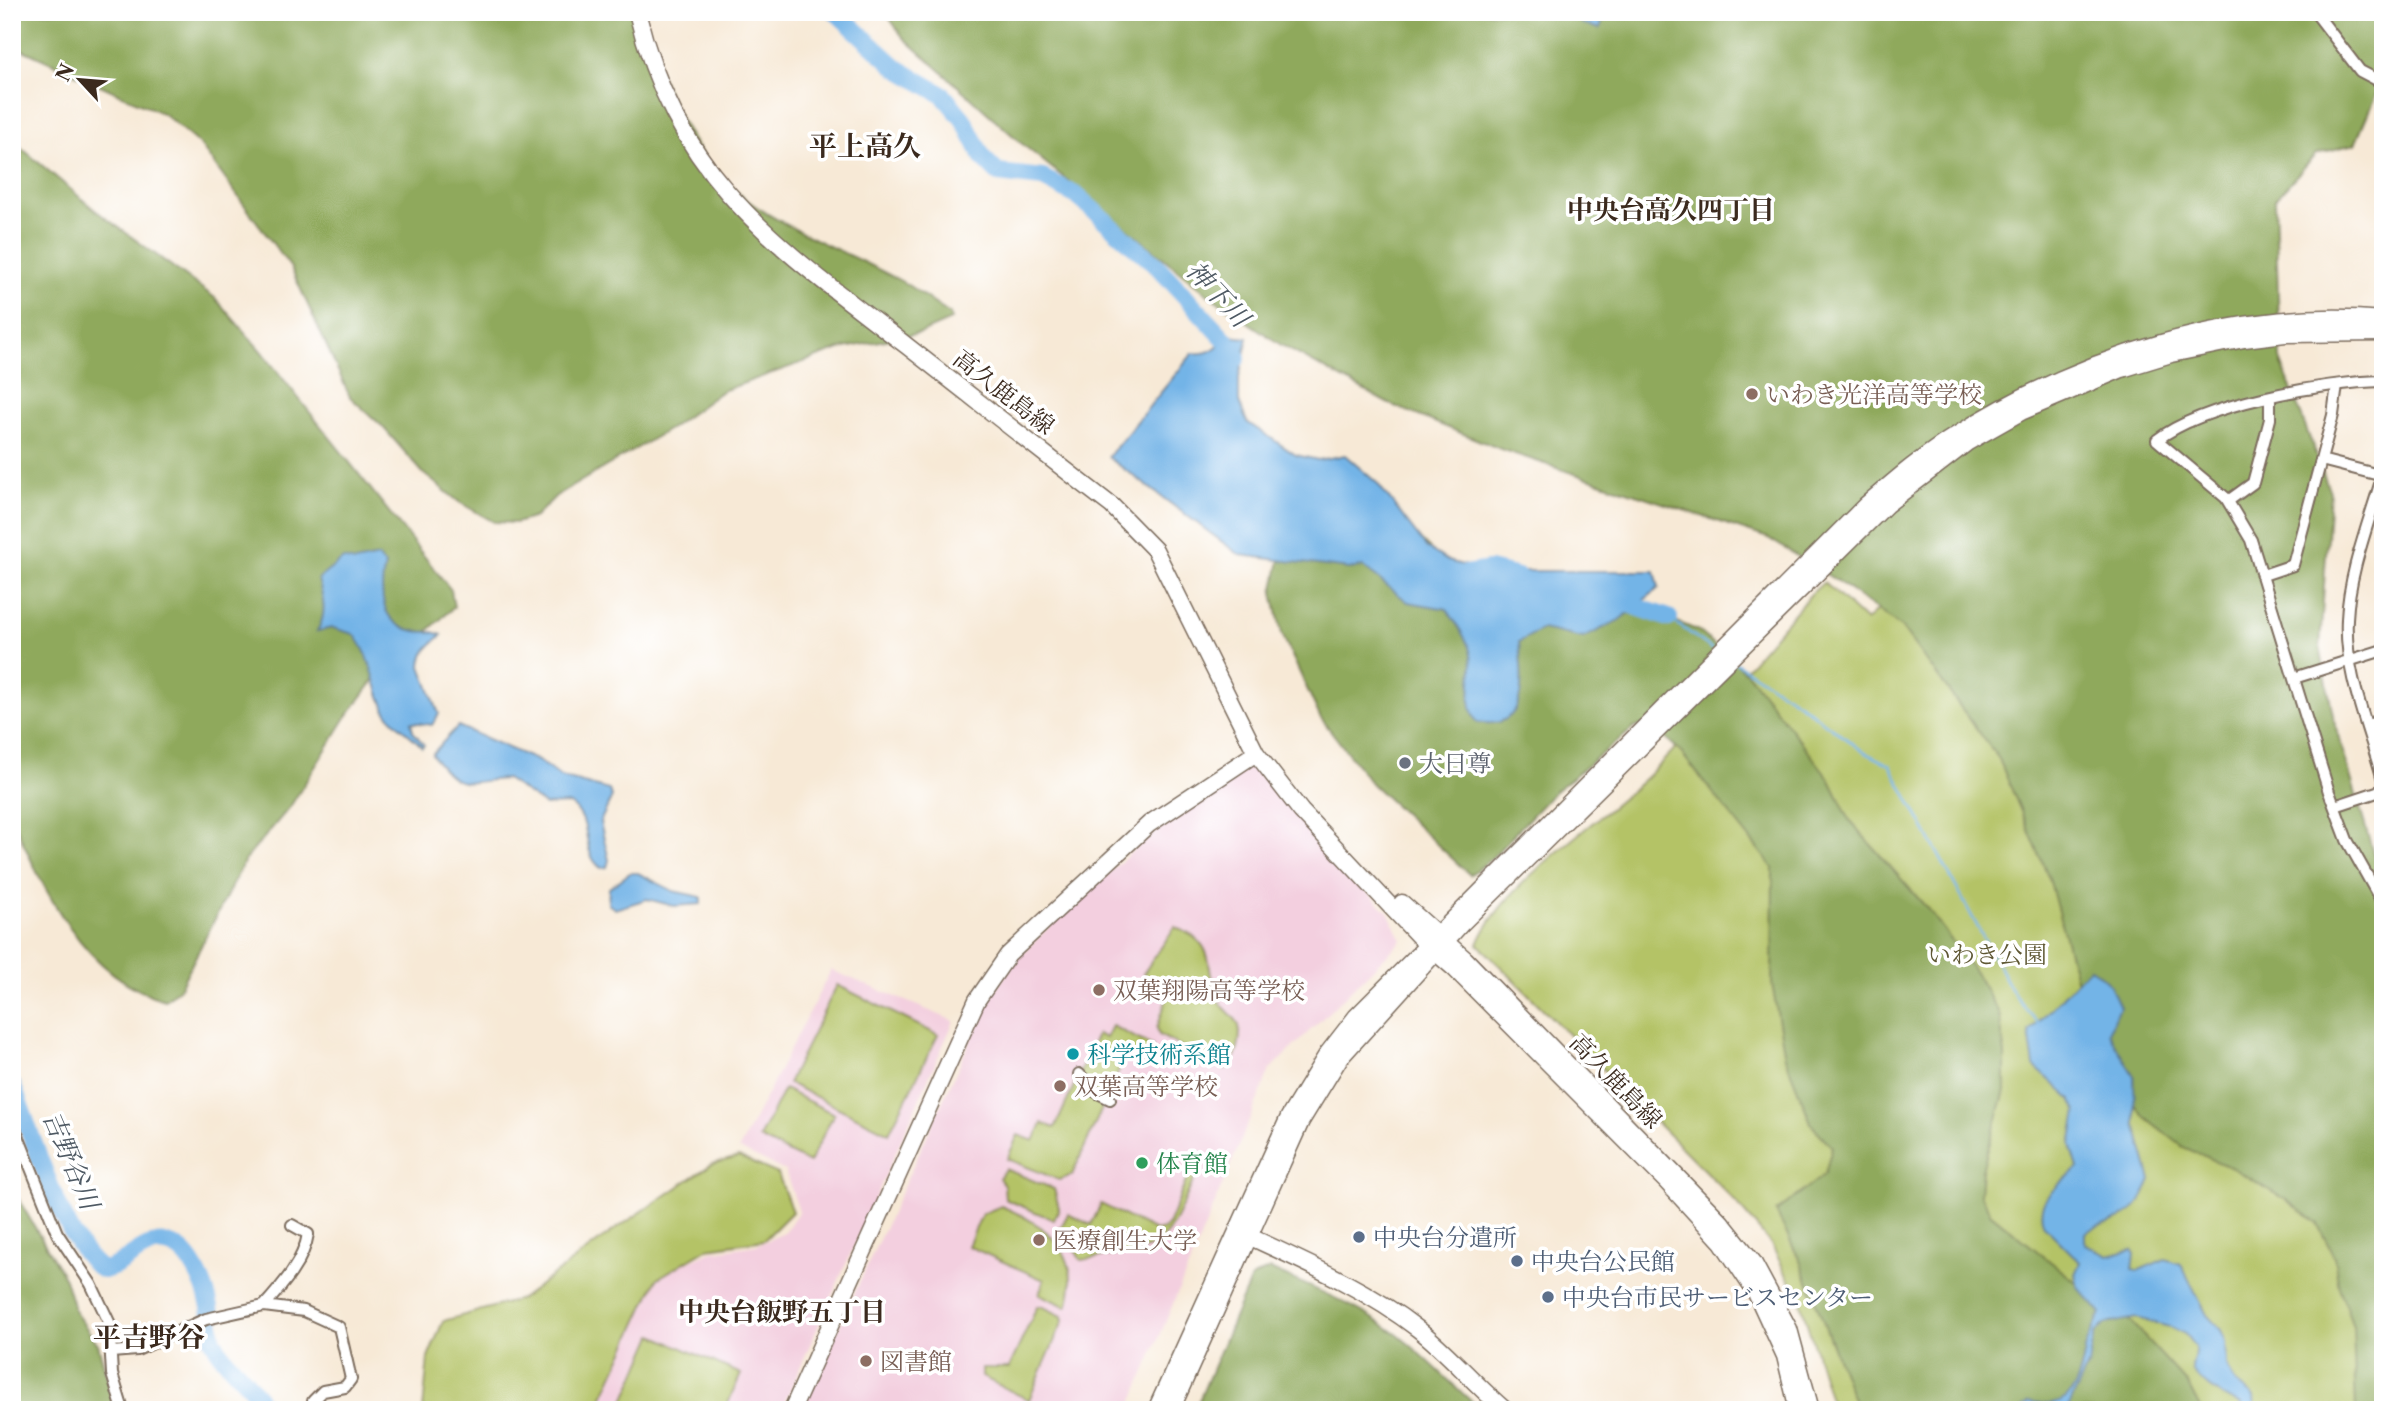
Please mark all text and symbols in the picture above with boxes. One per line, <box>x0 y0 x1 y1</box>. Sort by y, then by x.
north arrow <box>46 46 116 116</box>
text: N <box>51 60 79 85</box>
district label: 平上高久 <box>809 129 921 163</box>
district label: 中央台高久四丁目 <box>1567 194 1775 226</box>
water label: 神下川 <box>1180 255 1258 336</box>
street label: 高久鹿島線 <box>948 344 1060 440</box>
place label: いわき光洋高等学校 <box>1766 380 1982 409</box>
marker: いわき光洋高等学校 <box>1744 386 1760 402</box>
place label: 大日尊 <box>1419 749 1491 778</box>
marker: 大日尊 <box>1397 755 1413 771</box>
park label: いわき公園 <box>1927 940 2047 969</box>
place label: 双葉翔陽高等学校 <box>1113 976 1305 1005</box>
marker: 双葉翔陽高等学校 <box>1091 982 1107 998</box>
street label: 高久鹿島線 <box>1564 1028 1668 1134</box>
place label: 科学技術系館 <box>1087 1040 1231 1069</box>
marker: 科学技術系館 <box>1065 1046 1081 1062</box>
place label: 双葉高等学校 <box>1074 1072 1218 1101</box>
marker: 双葉高等学校 <box>1052 1078 1068 1094</box>
water label: 吉野谷川 <box>36 1106 107 1217</box>
place label: 体育館 <box>1156 1149 1228 1178</box>
marker: 体育館 <box>1134 1155 1150 1171</box>
place label: 中央台分遣所 <box>1373 1223 1517 1252</box>
place label: 医療創生大学 <box>1053 1226 1197 1255</box>
marker: 中央台分遣所 <box>1351 1229 1367 1245</box>
marker: 医療創生大学 <box>1031 1232 1047 1248</box>
place label: 中央台公民館 <box>1531 1247 1675 1276</box>
marker: 中央台公民館 <box>1509 1253 1525 1269</box>
place label: 中央台市民サービスセンター <box>1562 1283 1873 1312</box>
marker: 中央台市民サービスセンター <box>1540 1289 1556 1305</box>
district label: 中央台飯野五丁目 <box>678 1296 886 1328</box>
district label: 平吉野谷 <box>93 1320 205 1354</box>
place label: 図書館 <box>880 1347 952 1376</box>
marker: 図書館 <box>858 1353 874 1369</box>

